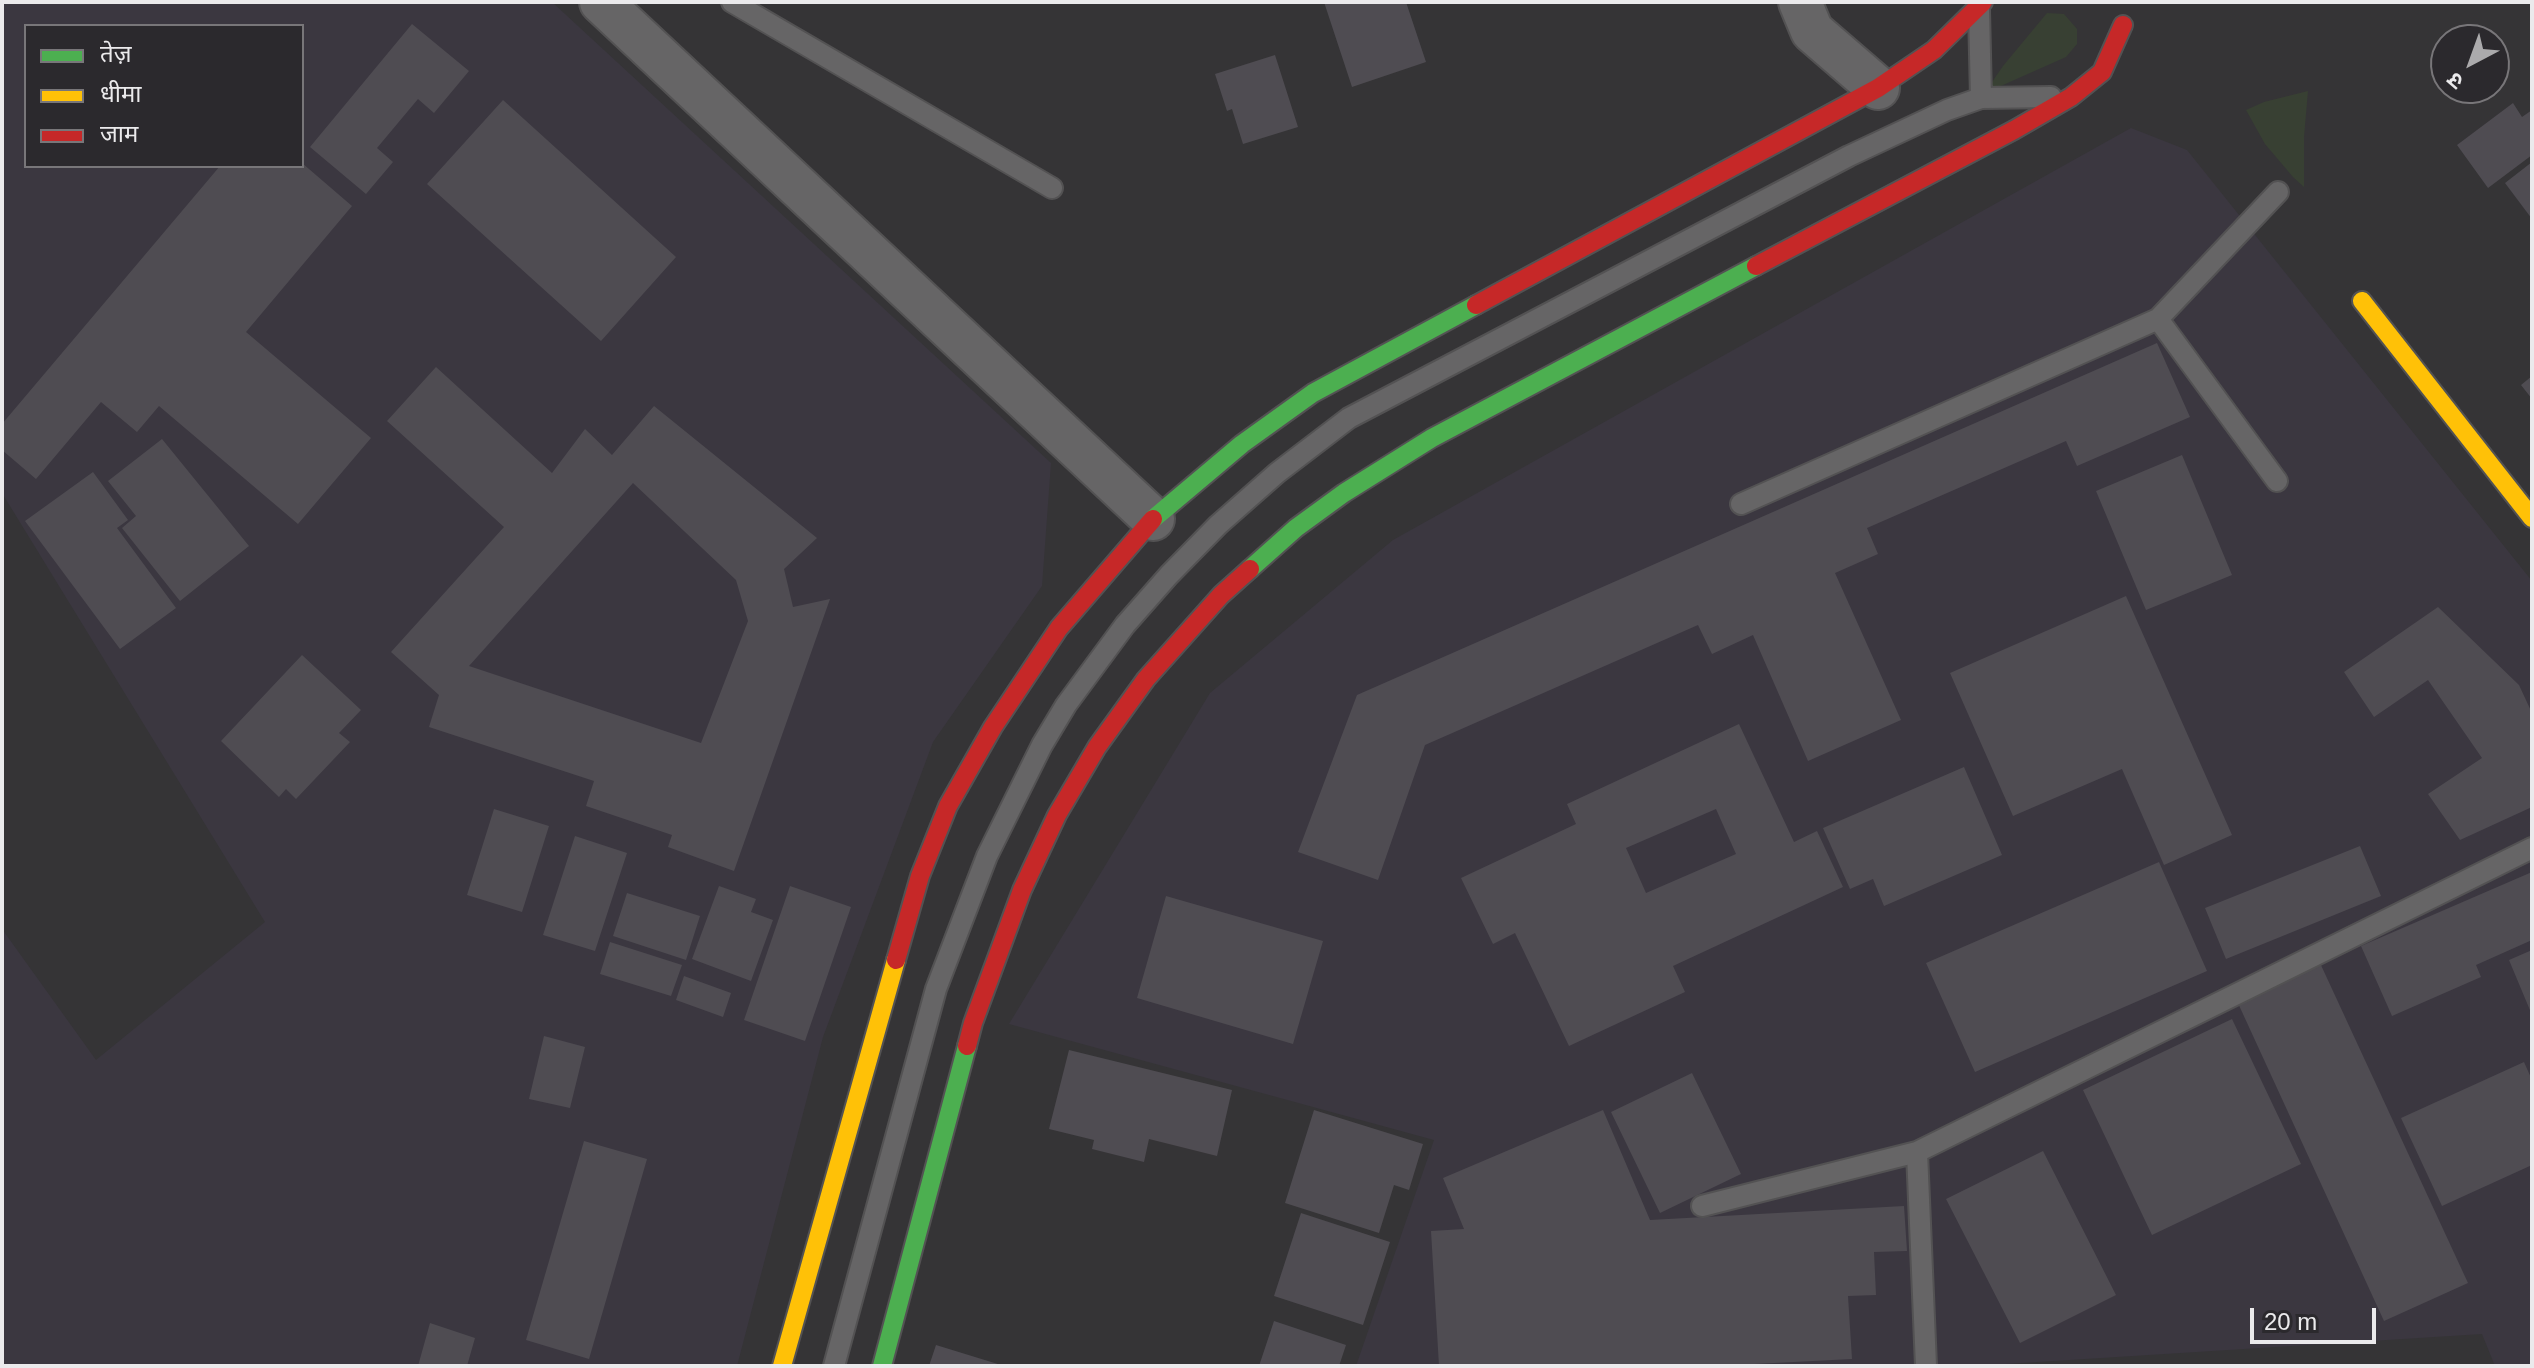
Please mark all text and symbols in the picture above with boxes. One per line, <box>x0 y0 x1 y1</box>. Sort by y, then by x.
legend <box>24 24 304 168</box>
north arrow <box>2430 24 2510 104</box>
text: तेज़ <box>100 40 132 67</box>
text: उ <box>2442 67 2468 95</box>
text: धीमा <box>100 80 142 107</box>
text: जाम <box>100 120 138 147</box>
scale bar <box>2254 1292 2380 1342</box>
text: 20 m <box>2264 1308 2317 1335</box>

